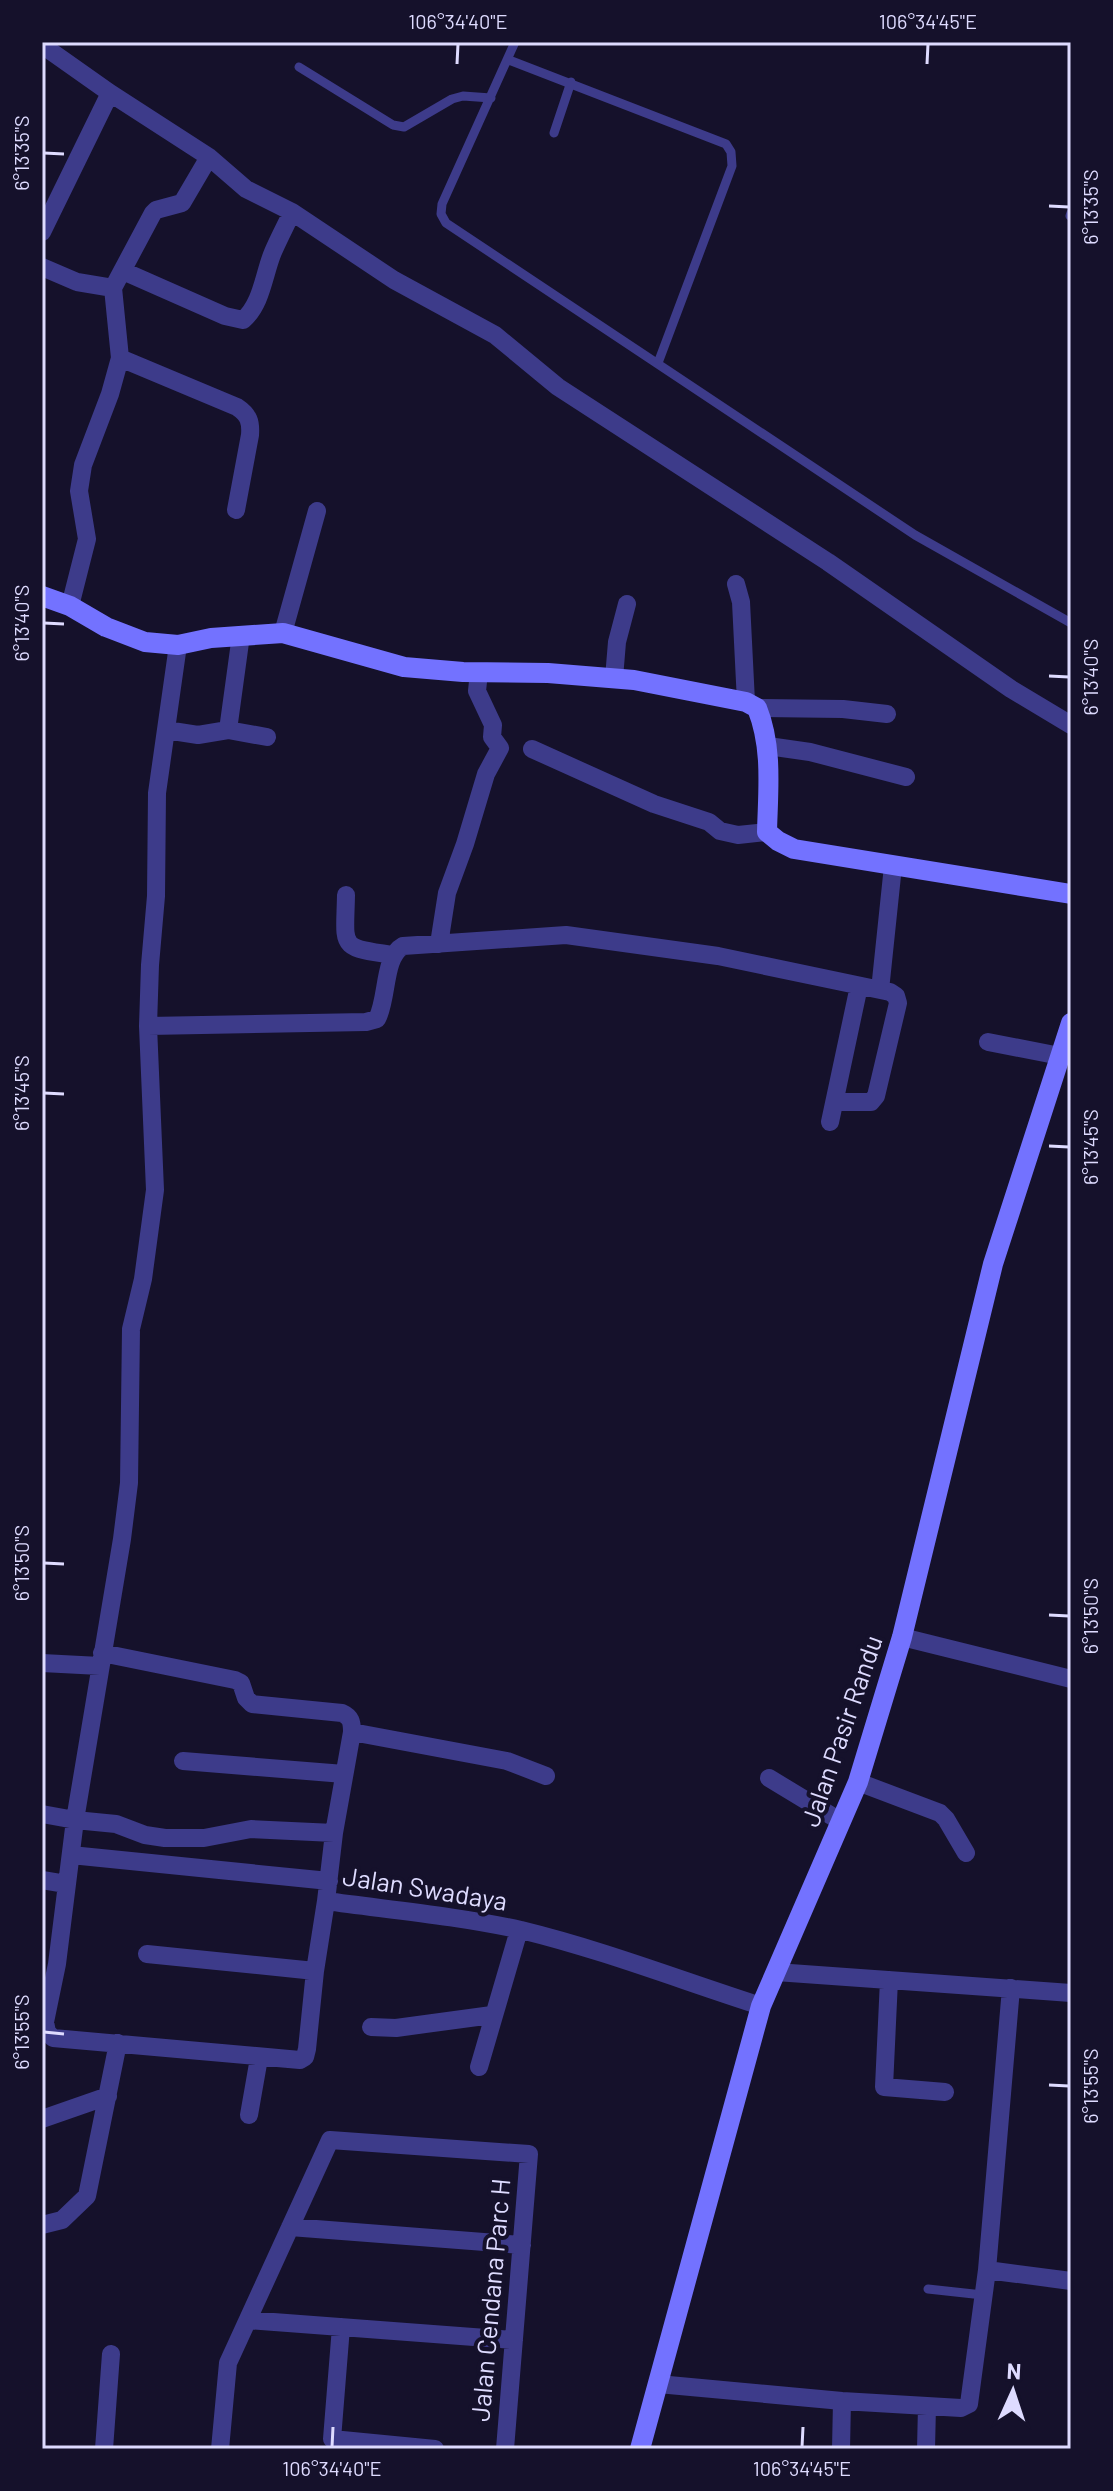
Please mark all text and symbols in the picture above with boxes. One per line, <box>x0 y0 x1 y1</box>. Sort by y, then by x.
text: 106°34'40"E <box>408 9 508 33</box>
text: 106°34'45"E <box>879 9 977 33</box>
text: 6°13'35"S <box>9 115 33 191</box>
text: 6°13'35"S <box>1078 169 1102 245</box>
text: 6°13'40"S <box>9 585 33 661</box>
text: 6°13'40"S <box>1078 639 1102 715</box>
text: 6°13'45"S <box>9 1055 33 1131</box>
text: 6°13'45"S <box>1078 1109 1102 1185</box>
text: 6°13'50"S <box>9 1525 33 1601</box>
text: 6°13'50"S <box>1078 1578 1102 1654</box>
street label: Jalan Pasir Randu <box>793 1631 888 1830</box>
street label: Jalan Swadaya <box>341 1859 510 1916</box>
text: 6°13'55"S <box>9 1994 33 2070</box>
text: 6°13'55"S <box>1078 2048 1102 2124</box>
street label: Jalan Cendana Parc H <box>463 2177 516 2423</box>
north arrow <box>973 2351 1053 2431</box>
text: N <box>1006 2357 1022 2383</box>
text: 106°34'40"E <box>282 2456 382 2480</box>
text: 106°34'45"E <box>753 2456 851 2480</box>

